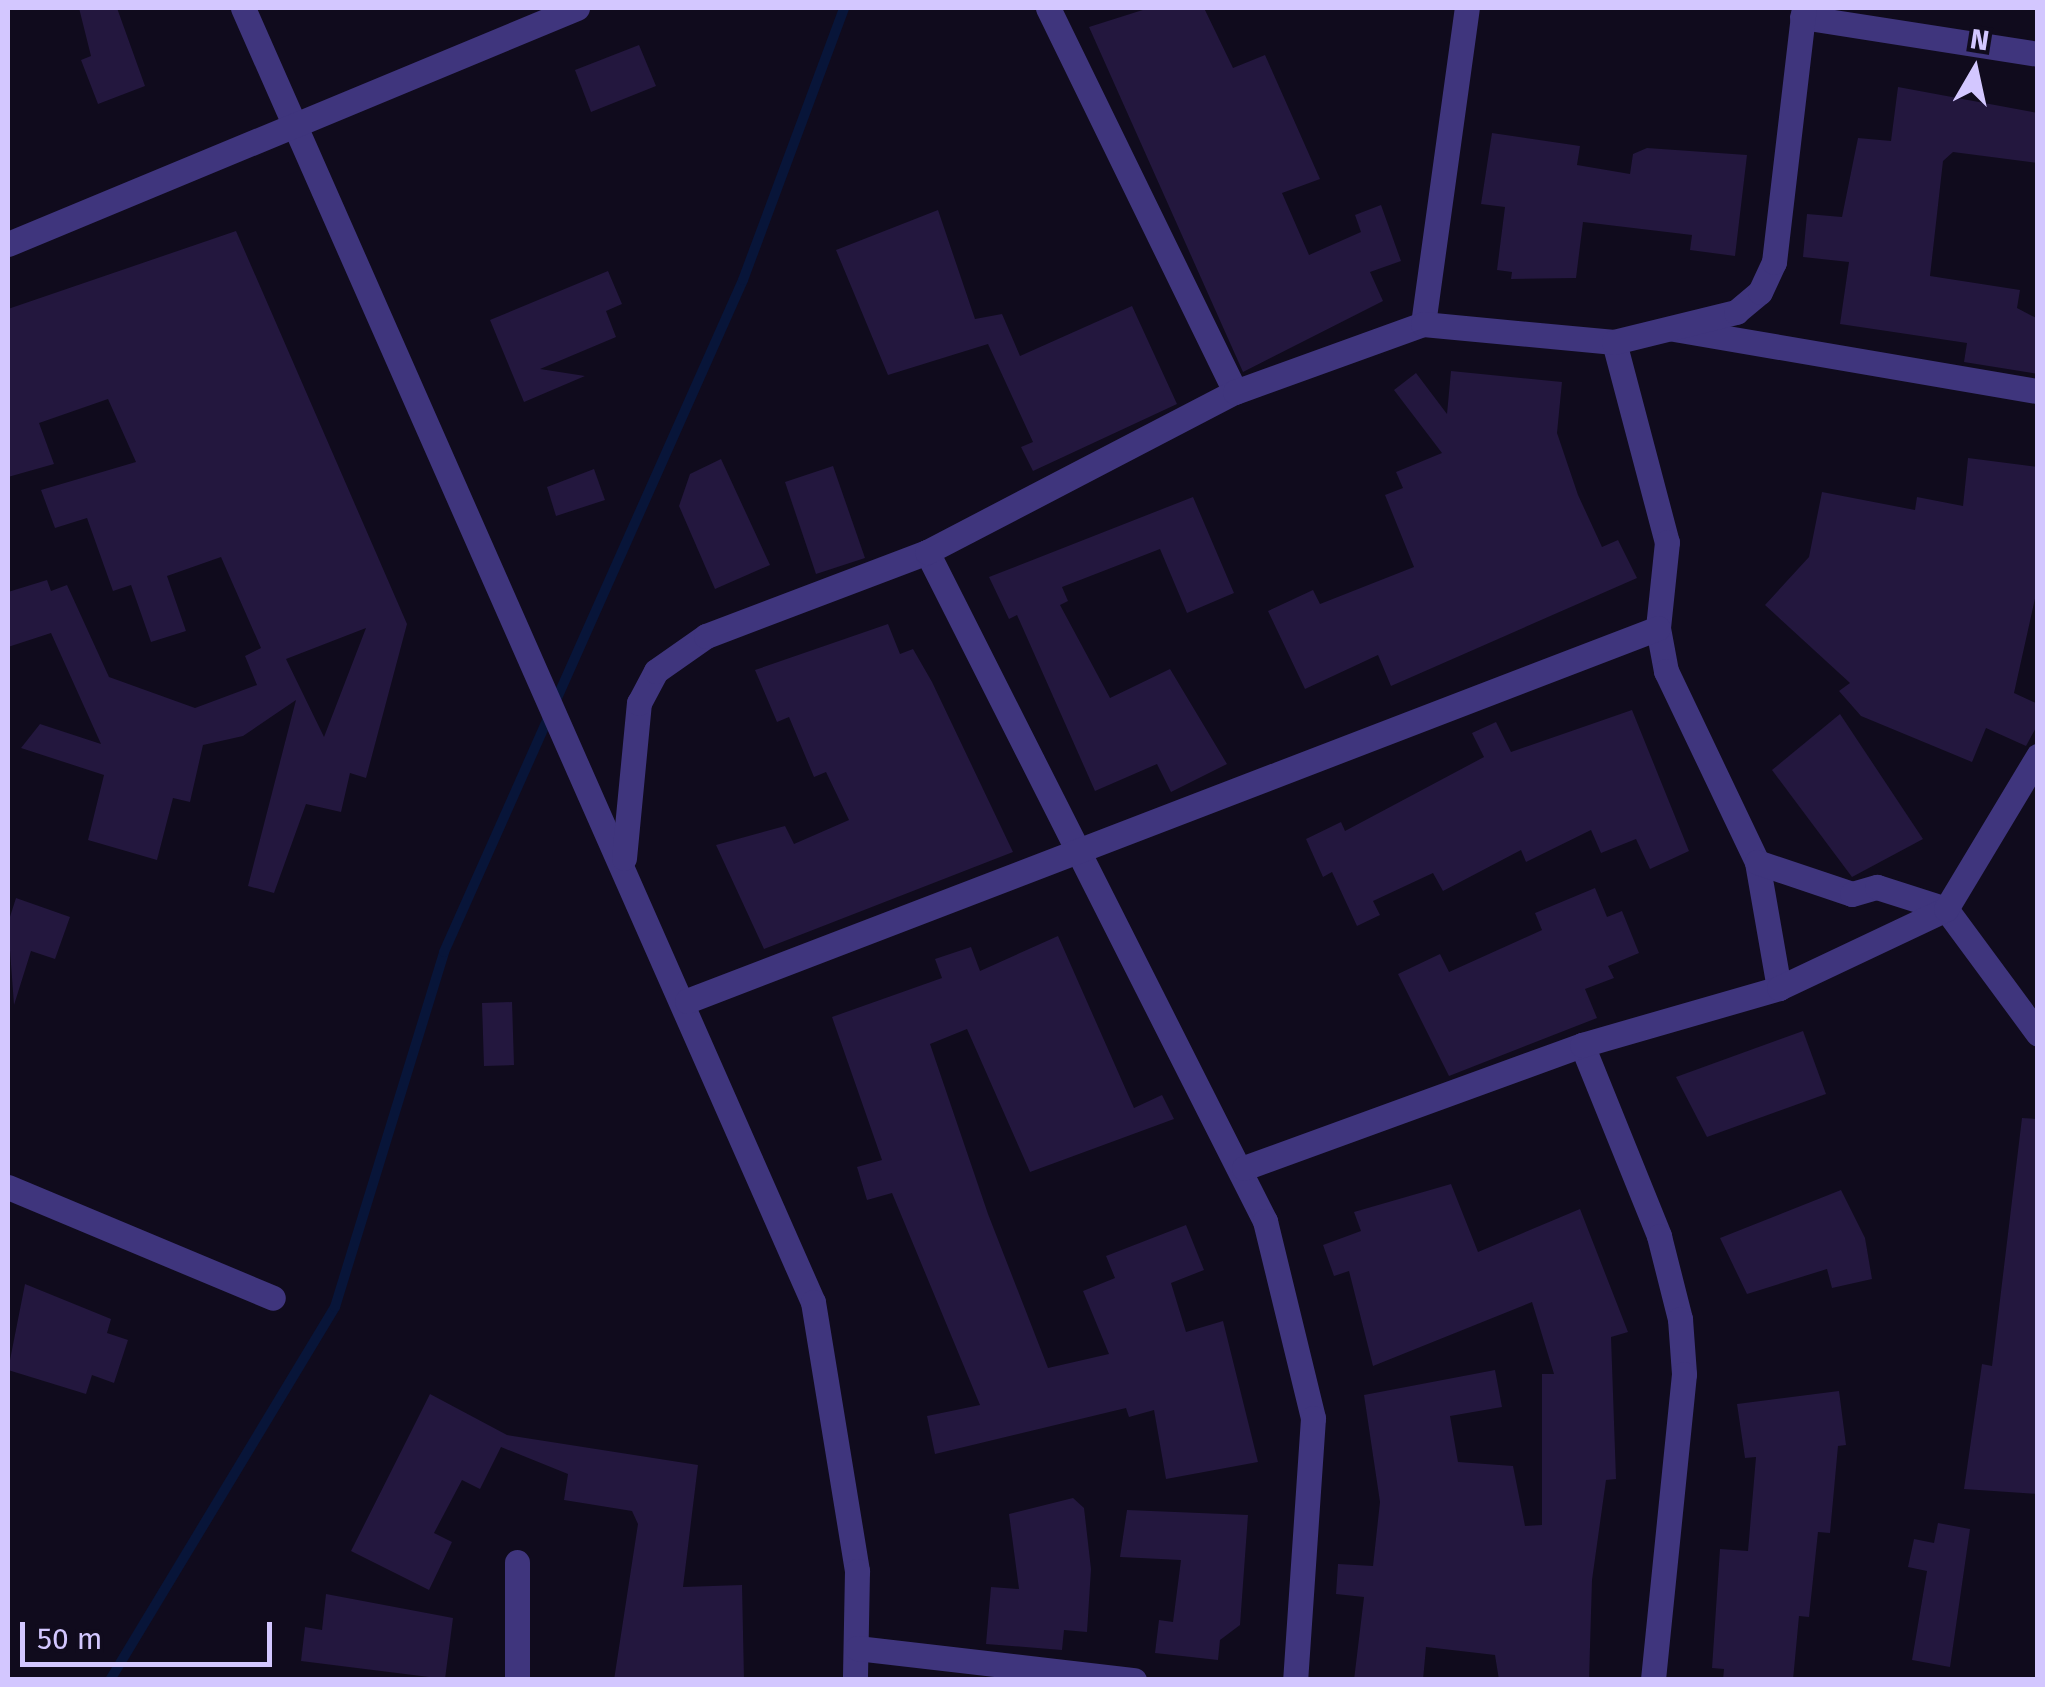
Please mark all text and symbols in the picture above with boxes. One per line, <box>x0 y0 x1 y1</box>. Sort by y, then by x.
north arrow <box>1925 20 2025 120</box>
text: N <box>1968 22 1992 58</box>
scale bar <box>25 1602 278 1664</box>
text: 50 m <box>37 1621 102 1657</box>

